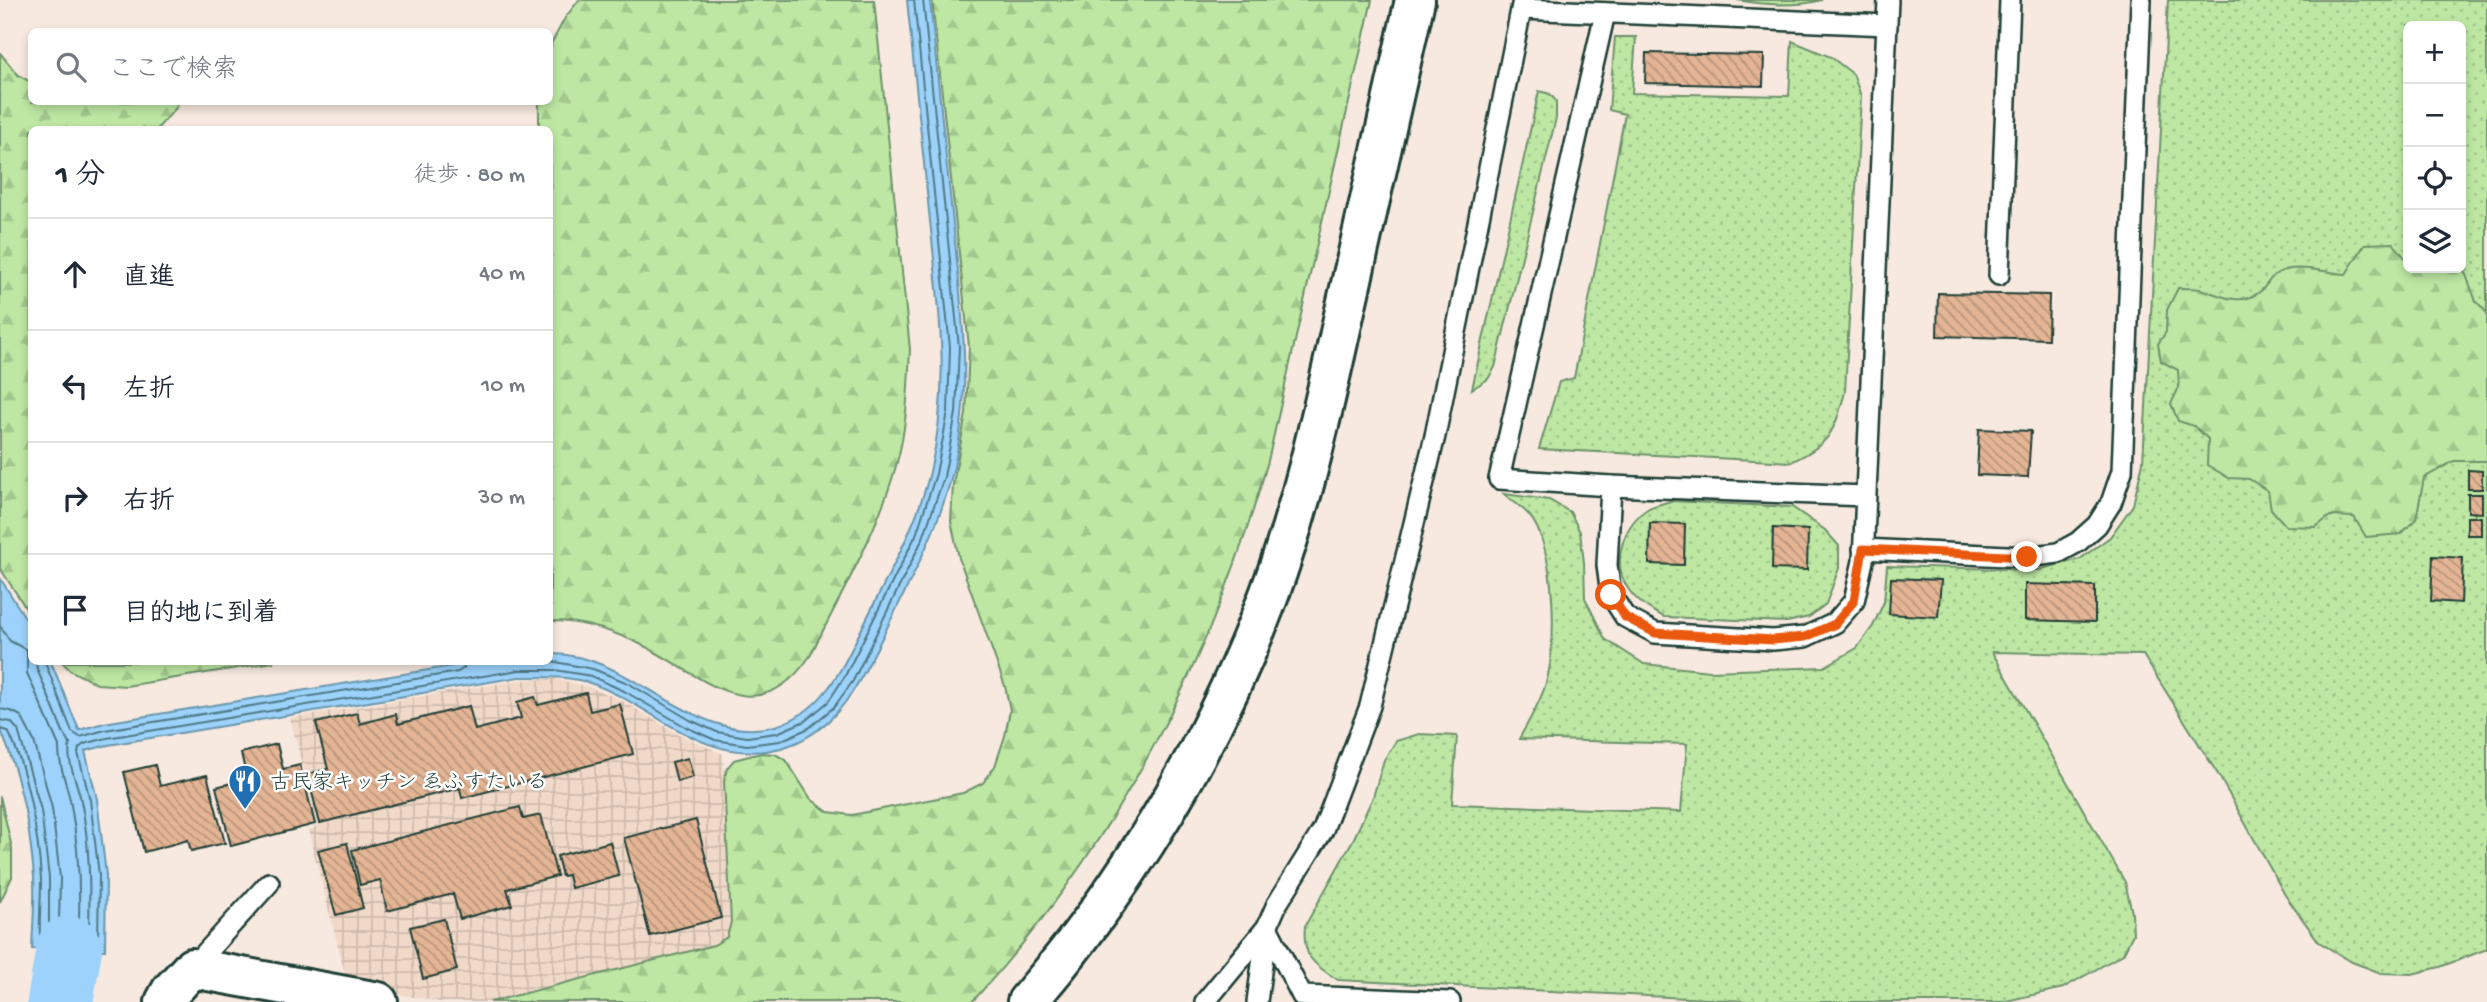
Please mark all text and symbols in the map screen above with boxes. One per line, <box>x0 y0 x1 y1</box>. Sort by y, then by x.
map controls <box>2403 21 2466 273</box>
button: + <box>2403 21 2466 84</box>
search box <box>28 28 553 105</box>
icon: search <box>52 48 90 86</box>
text: ここで検索 <box>108 56 238 87</box>
button: − <box>2403 84 2466 147</box>
button: locate <box>2403 147 2466 210</box>
text: 1 分 <box>56 160 105 195</box>
text: 徒歩 · 80 m <box>413 163 525 190</box>
button: layers <box>2403 210 2466 273</box>
icon: ahead <box>56 255 94 293</box>
text: 40 m <box>479 261 525 288</box>
text: 直進 <box>123 264 175 295</box>
icon: left <box>56 367 94 405</box>
text: 10 m <box>481 373 525 400</box>
text: 左折 <box>123 376 175 407</box>
icon: right <box>56 479 94 517</box>
text: 30 m <box>478 485 525 512</box>
text: 右折 <box>123 488 175 519</box>
route end <box>2011 541 2042 572</box>
route start <box>1595 579 1626 610</box>
icon: arrive <box>56 591 94 629</box>
text: 目的地に到着 <box>123 600 279 631</box>
restaurant icon: 古民家キッチン ゑふすたいる <box>226 762 264 811</box>
place label: 古民家キッチン ゑふすたいる <box>270 770 548 797</box>

